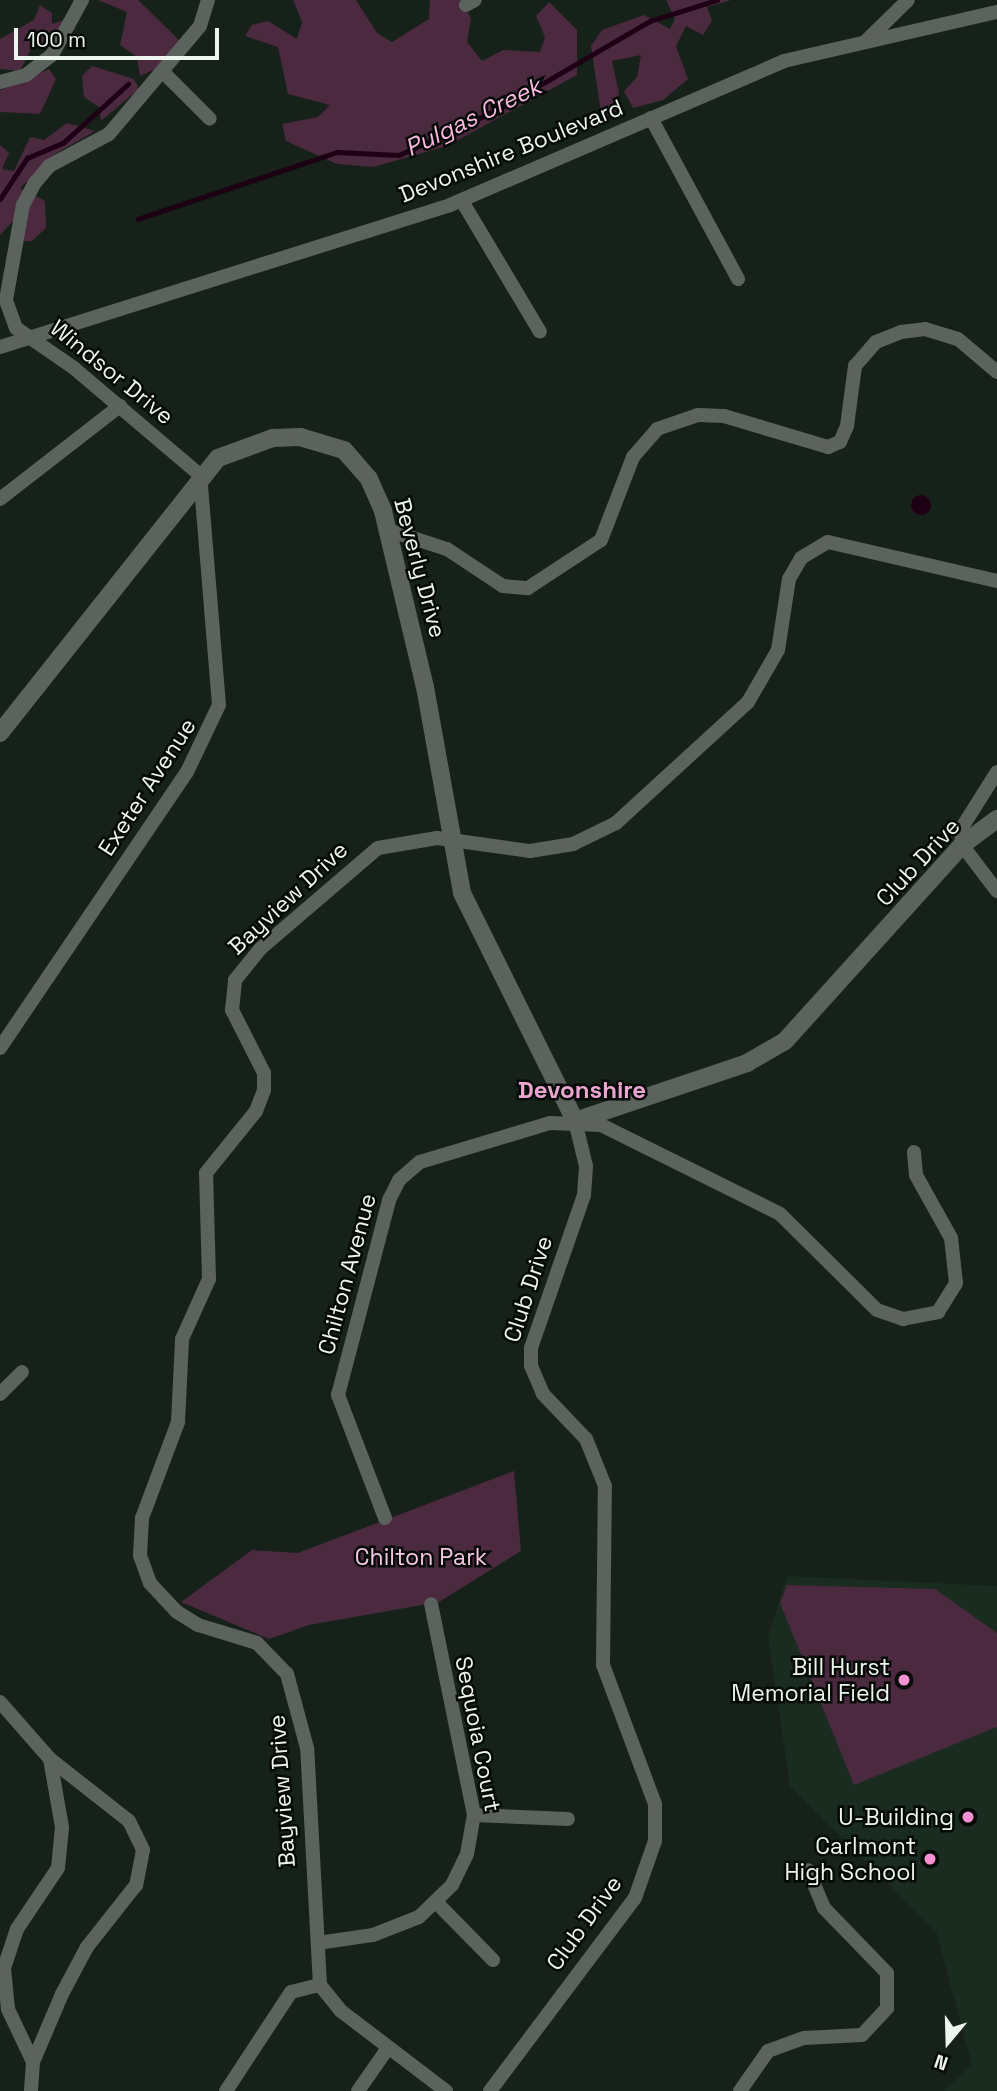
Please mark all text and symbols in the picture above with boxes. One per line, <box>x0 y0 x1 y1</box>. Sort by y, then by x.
scale bar <box>18 14 222 58</box>
text: 100 m <box>27 26 86 53</box>
water label: Pulgas Creek <box>400 72 546 162</box>
street label: Devonshire Boulevard <box>395 93 627 209</box>
street label: Windsor Drive <box>45 314 179 430</box>
street label: Beverly Drive <box>388 495 452 641</box>
street label: Exeter Avenue <box>92 713 202 861</box>
street label: Club Drive <box>870 812 966 912</box>
street label: Bayview Drive <box>223 836 353 960</box>
district label: Devonshire <box>518 1076 646 1104</box>
street label: Chilton Avenue <box>312 1190 382 1358</box>
street label: Club Drive <box>498 1232 558 1346</box>
park label: Chilton Park <box>355 1543 487 1571</box>
place label: Bill Hurst Memorial Field <box>731 1653 890 1707</box>
street label: Sequoia Court <box>449 1654 507 1814</box>
marker: Bill Hurst Memorial Field <box>896 1672 912 1688</box>
street label: Bayview Drive <box>263 1714 301 1868</box>
place label: U-Building <box>838 1803 954 1831</box>
marker: U-Building <box>960 1809 976 1825</box>
place label: Carlmont High School <box>784 1832 916 1886</box>
marker: Carlmont High School <box>922 1851 938 1867</box>
street label: Club Drive <box>540 1870 628 1976</box>
north arrow <box>913 2007 983 2077</box>
text: N <box>931 2048 951 2076</box>

